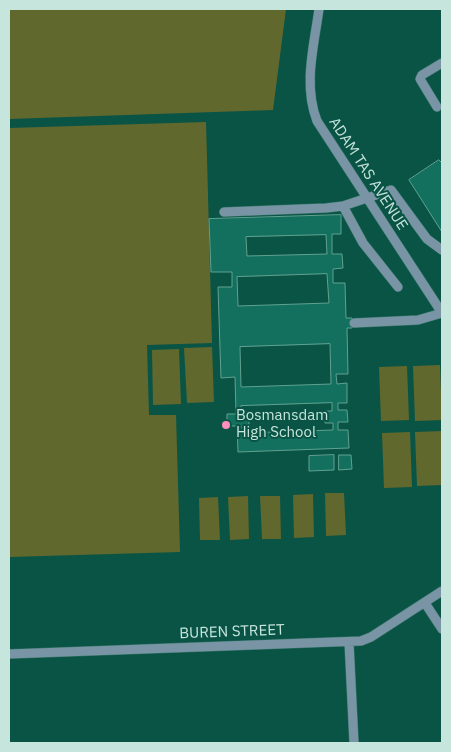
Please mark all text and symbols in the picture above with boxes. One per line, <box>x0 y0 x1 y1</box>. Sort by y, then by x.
street label: ADAM TAS AVENUE <box>325 114 411 234</box>
place label: Bosmansdam High School <box>236 407 328 442</box>
marker: Bosmansdam High School <box>220 419 232 431</box>
street label: BUREN STREET <box>179 621 285 643</box>

